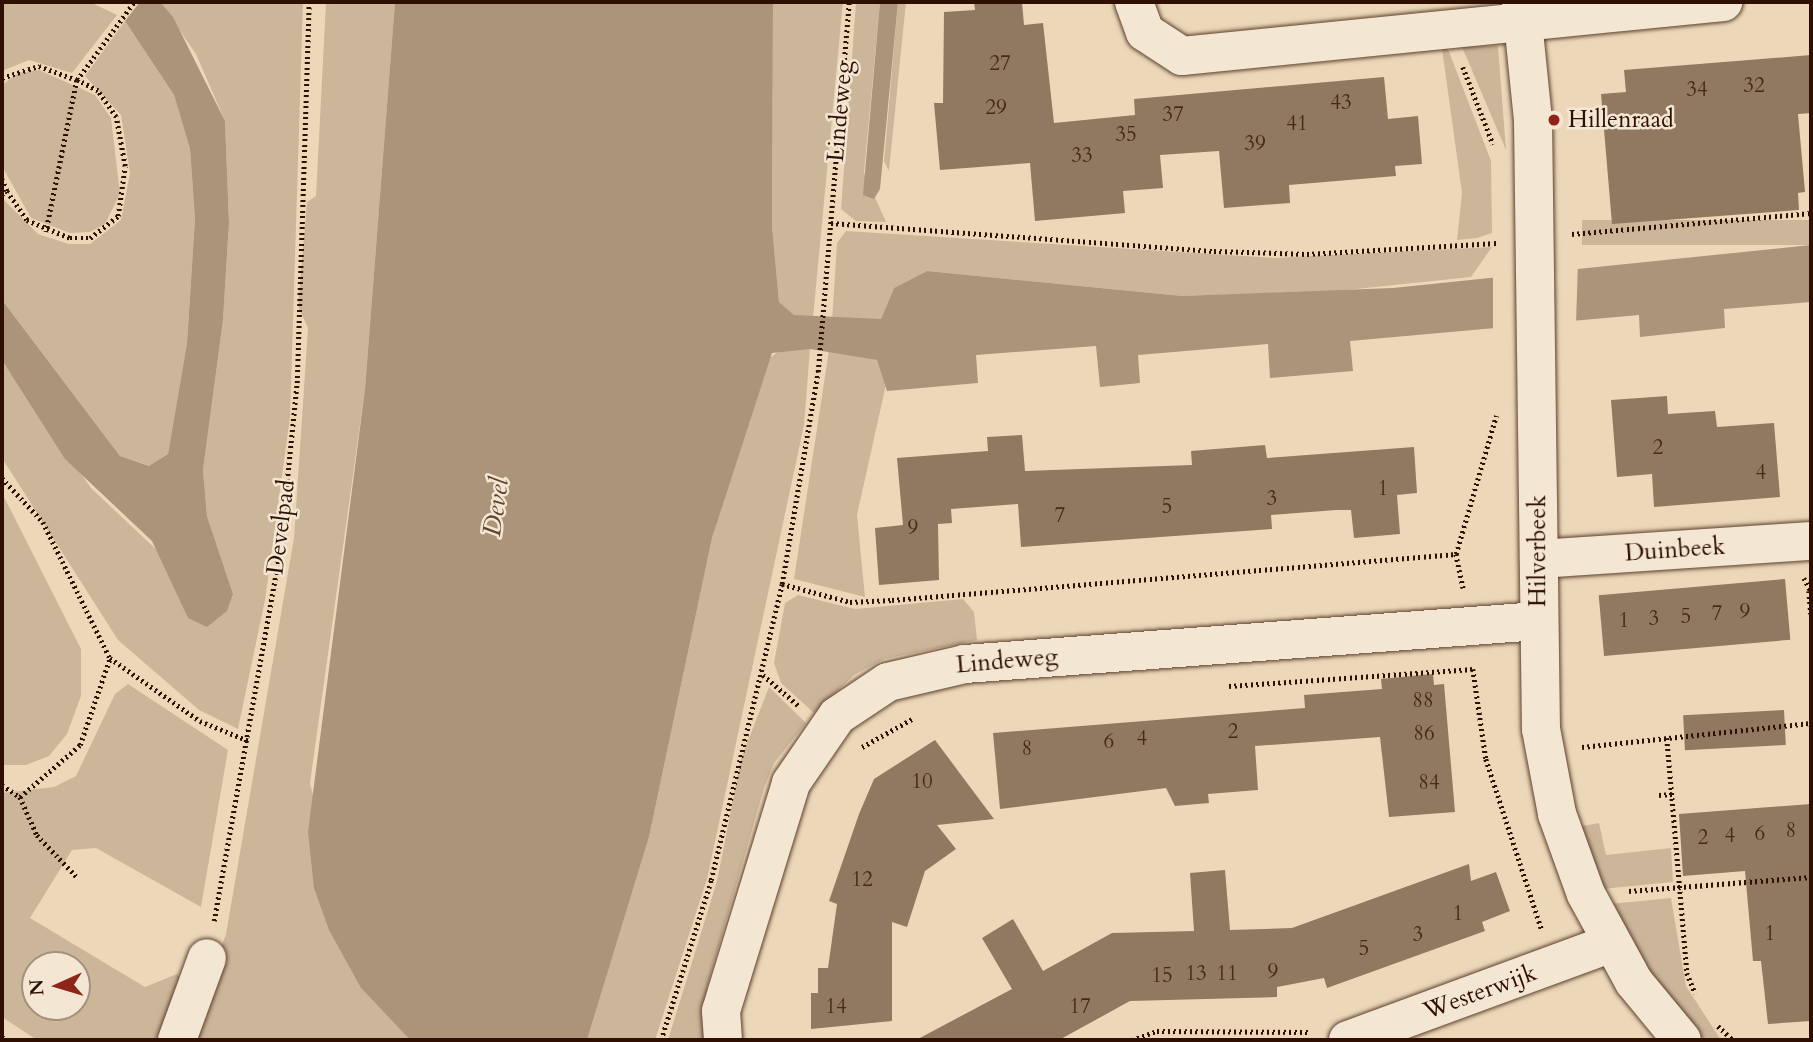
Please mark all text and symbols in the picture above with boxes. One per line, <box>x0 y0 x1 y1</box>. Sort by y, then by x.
house number: 27 <box>989 51 1011 77</box>
street label: Lindeweg <box>821 59 859 163</box>
house number: 32 <box>1743 73 1765 99</box>
house number: 34 <box>1686 77 1708 103</box>
house number: 43 <box>1330 90 1352 116</box>
house number: 29 <box>985 95 1007 121</box>
house number: 37 <box>1162 102 1184 128</box>
place label: Hillenraad <box>1568 106 1674 134</box>
house number: 41 <box>1286 111 1308 137</box>
marker: Hillenraad <box>1546 112 1562 128</box>
house number: 35 <box>1115 122 1137 148</box>
house number: 39 <box>1244 131 1266 157</box>
house number: 33 <box>1071 143 1093 169</box>
house number: 2 <box>1653 435 1663 461</box>
house number: 4 <box>1756 460 1766 486</box>
water label: Devel <box>476 476 516 538</box>
house number: 1 <box>1378 476 1388 502</box>
street label: Develpad <box>261 478 301 576</box>
house number: 3 <box>1267 486 1277 512</box>
house number: 5 <box>1162 494 1172 520</box>
street label: Hilverbeek <box>1524 495 1552 607</box>
house number: 7 <box>1055 503 1065 529</box>
house number: 9 <box>908 515 918 541</box>
street label: Duinbeek <box>1624 532 1726 568</box>
house number: 9 <box>1740 599 1750 625</box>
house number: 7 <box>1712 601 1722 627</box>
house number: 5 <box>1681 604 1691 630</box>
house number: 3 <box>1649 606 1659 632</box>
house number: 1 <box>1619 608 1629 634</box>
street label: Lindeweg <box>955 642 1059 680</box>
house number: 88 <box>1412 688 1434 714</box>
house number: 2 <box>1228 719 1238 745</box>
house number: 86 <box>1413 721 1435 747</box>
house number: 4 <box>1137 726 1147 752</box>
house number: 6 <box>1104 729 1114 755</box>
house number: 8 <box>1022 736 1032 762</box>
house number: 10 <box>911 769 933 795</box>
house number: 84 <box>1418 770 1440 796</box>
house number: 8 <box>1786 818 1796 844</box>
house number: 6 <box>1755 821 1765 847</box>
house number: 4 <box>1725 823 1735 849</box>
house number: 2 <box>1698 825 1708 851</box>
house number: 12 <box>851 867 873 893</box>
house number: 1 <box>1453 901 1463 927</box>
house number: 1 <box>1765 921 1775 947</box>
house number: 3 <box>1413 922 1423 948</box>
house number: 5 <box>1359 936 1369 962</box>
north arrow <box>21 951 91 1021</box>
street label: Westerwijk <box>1420 958 1540 1026</box>
house number: 9 <box>1268 959 1278 985</box>
house number: 13 <box>1185 961 1207 987</box>
house number: 11 <box>1216 961 1238 987</box>
house number: 15 <box>1151 963 1173 989</box>
text: N <box>24 978 51 996</box>
house number: 14 <box>825 994 847 1020</box>
house number: 17 <box>1069 994 1091 1020</box>

